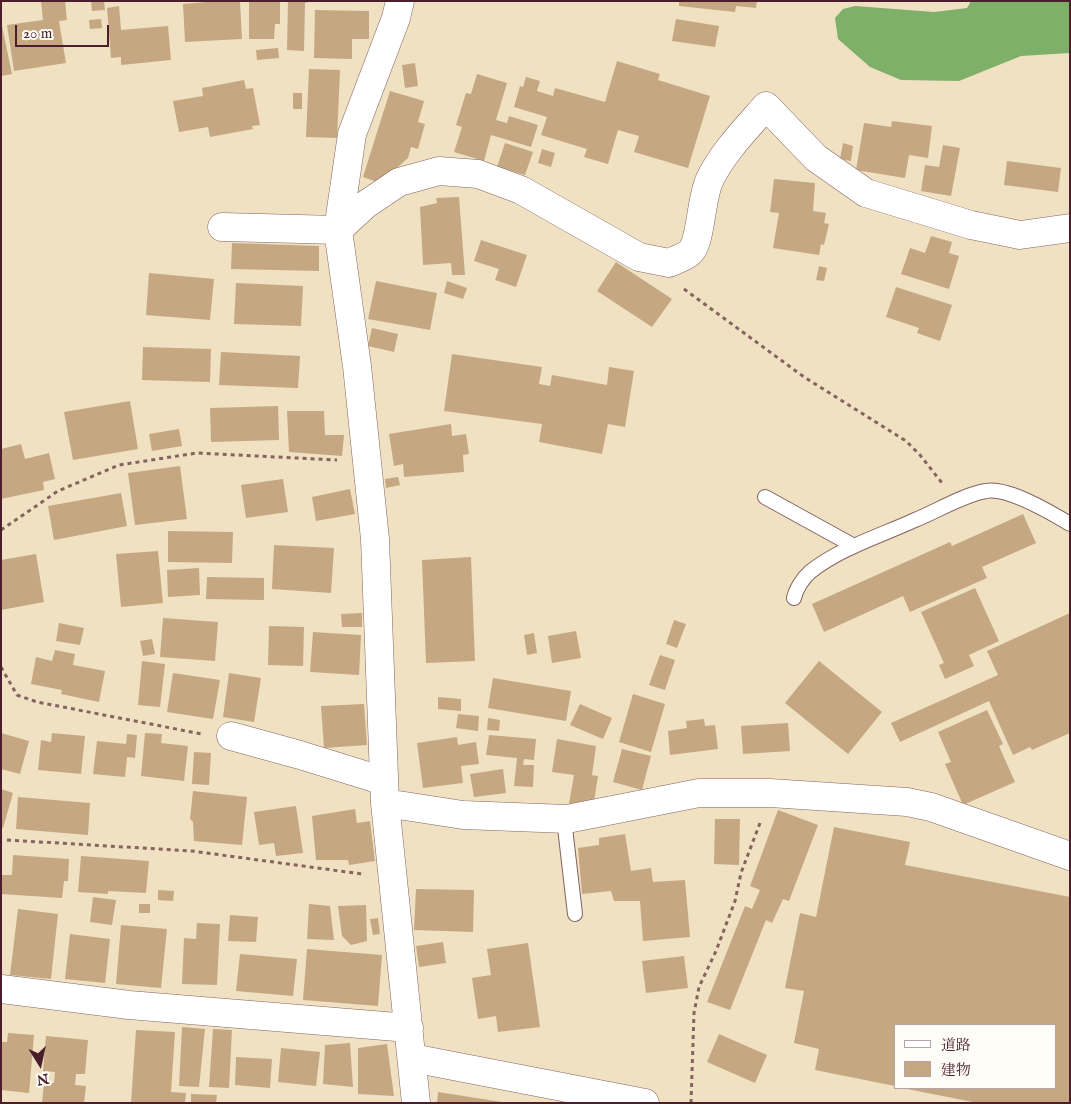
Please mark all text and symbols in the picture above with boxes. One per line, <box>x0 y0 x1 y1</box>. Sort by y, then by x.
scale bar <box>18 15 111 47</box>
text: 20 m <box>23 24 52 43</box>
legend <box>894 1024 1056 1089</box>
text: 道路 <box>941 1036 971 1055</box>
north arrow <box>15 1039 65 1089</box>
text: 建物 <box>941 1061 971 1080</box>
text: N <box>35 1069 50 1089</box>

